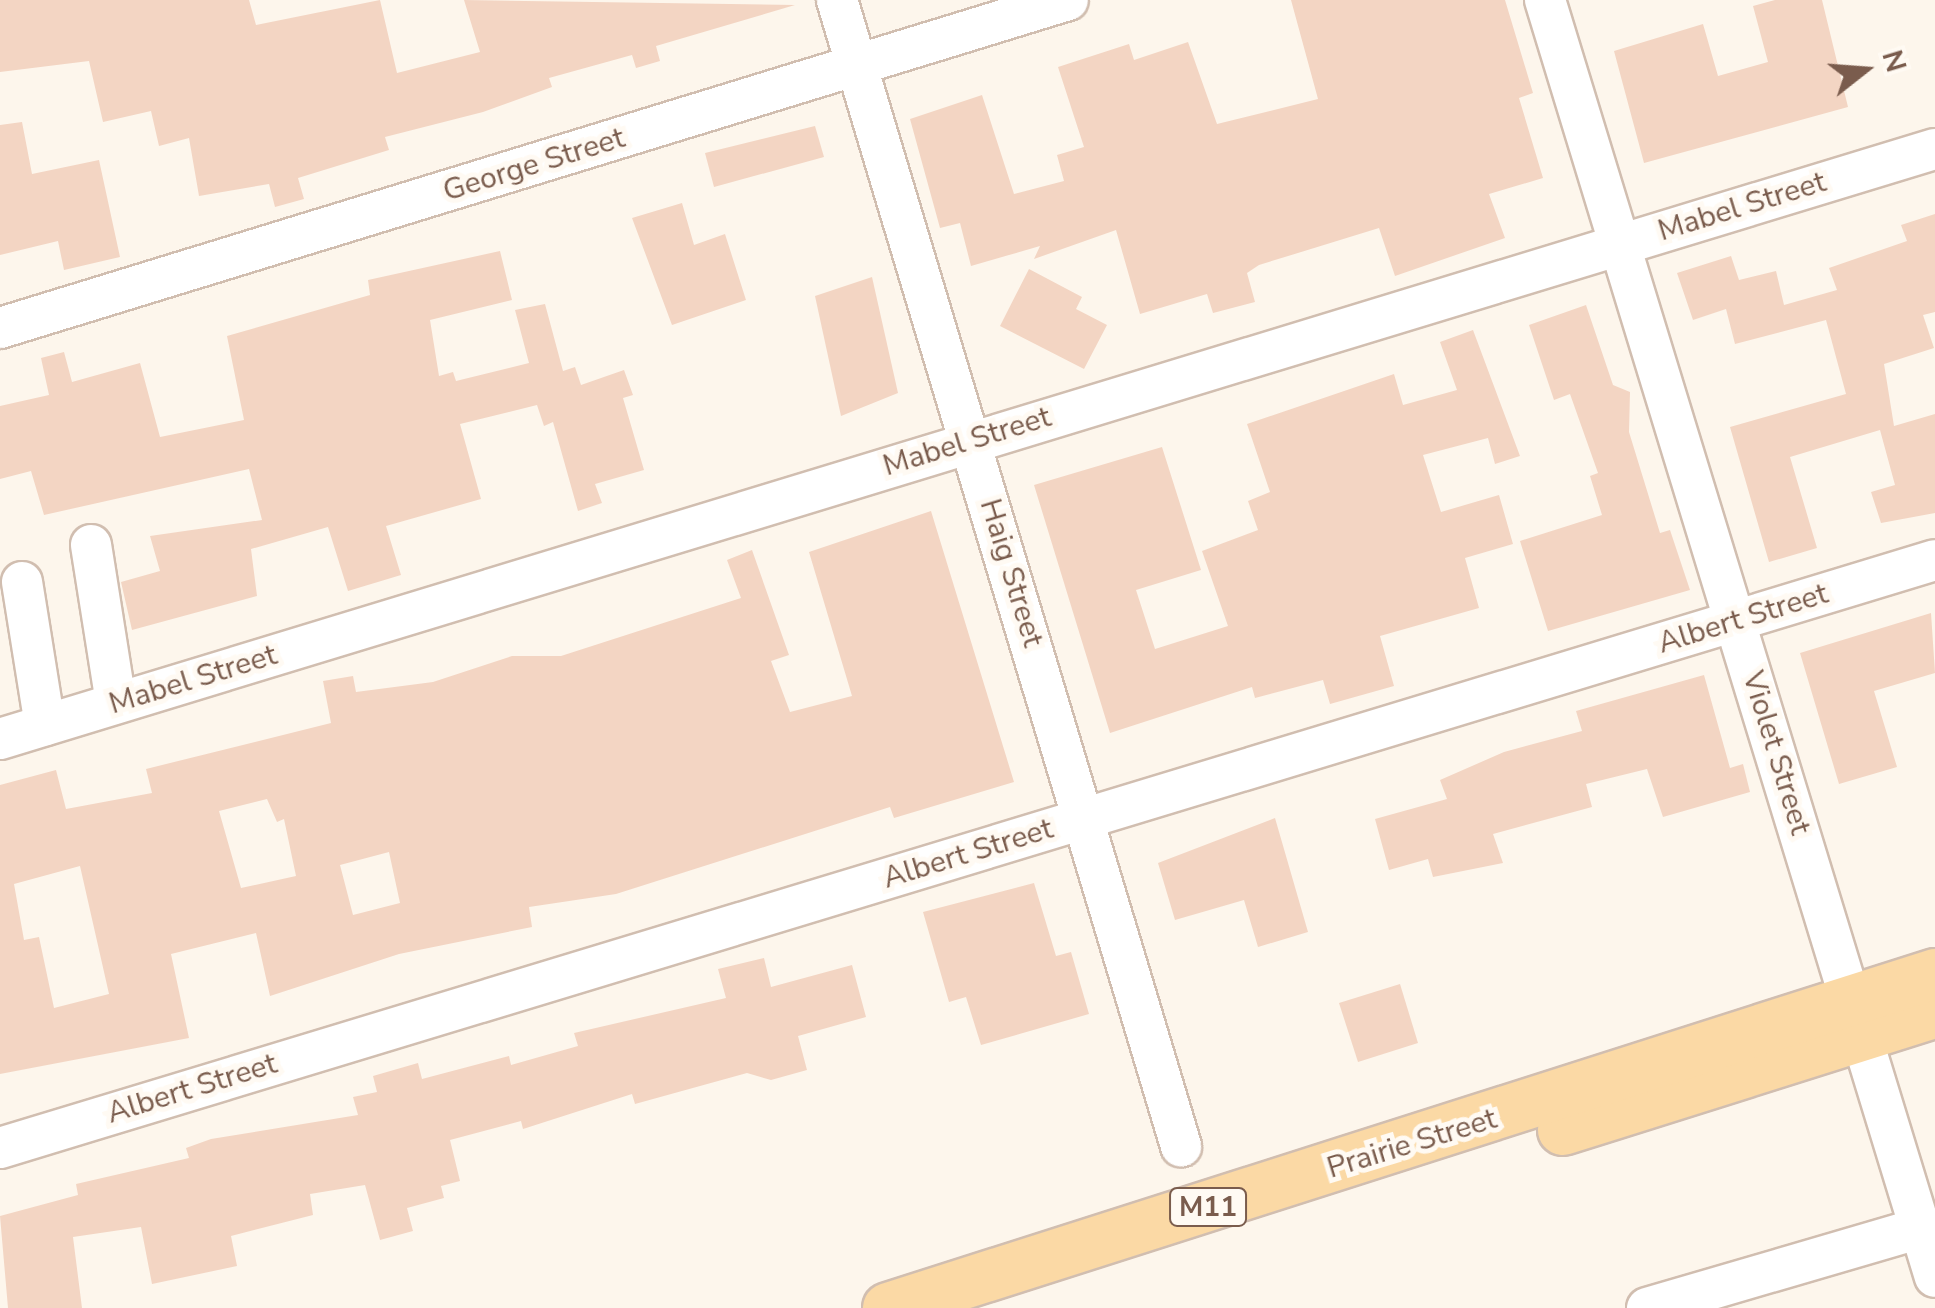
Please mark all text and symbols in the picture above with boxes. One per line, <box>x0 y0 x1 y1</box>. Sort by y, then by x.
north arrow <box>1815 20 1915 120</box>
text: N <box>1872 46 1915 77</box>
street label: George Street <box>439 120 629 210</box>
street label: Mabel Street <box>1654 164 1830 250</box>
street label: Mabel Street <box>879 399 1055 485</box>
street label: Haig Street <box>971 495 1051 651</box>
street label: Albert Street <box>1654 576 1832 662</box>
street label: Mabel Street <box>105 637 281 723</box>
street label: Violet Street <box>1734 667 1818 839</box>
street label: Albert Street <box>879 811 1057 897</box>
street label: Albert Street <box>103 1046 281 1132</box>
street label: Prairie Street <box>1323 1101 1501 1187</box>
road number: M11 <box>1168 1184 1248 1230</box>

